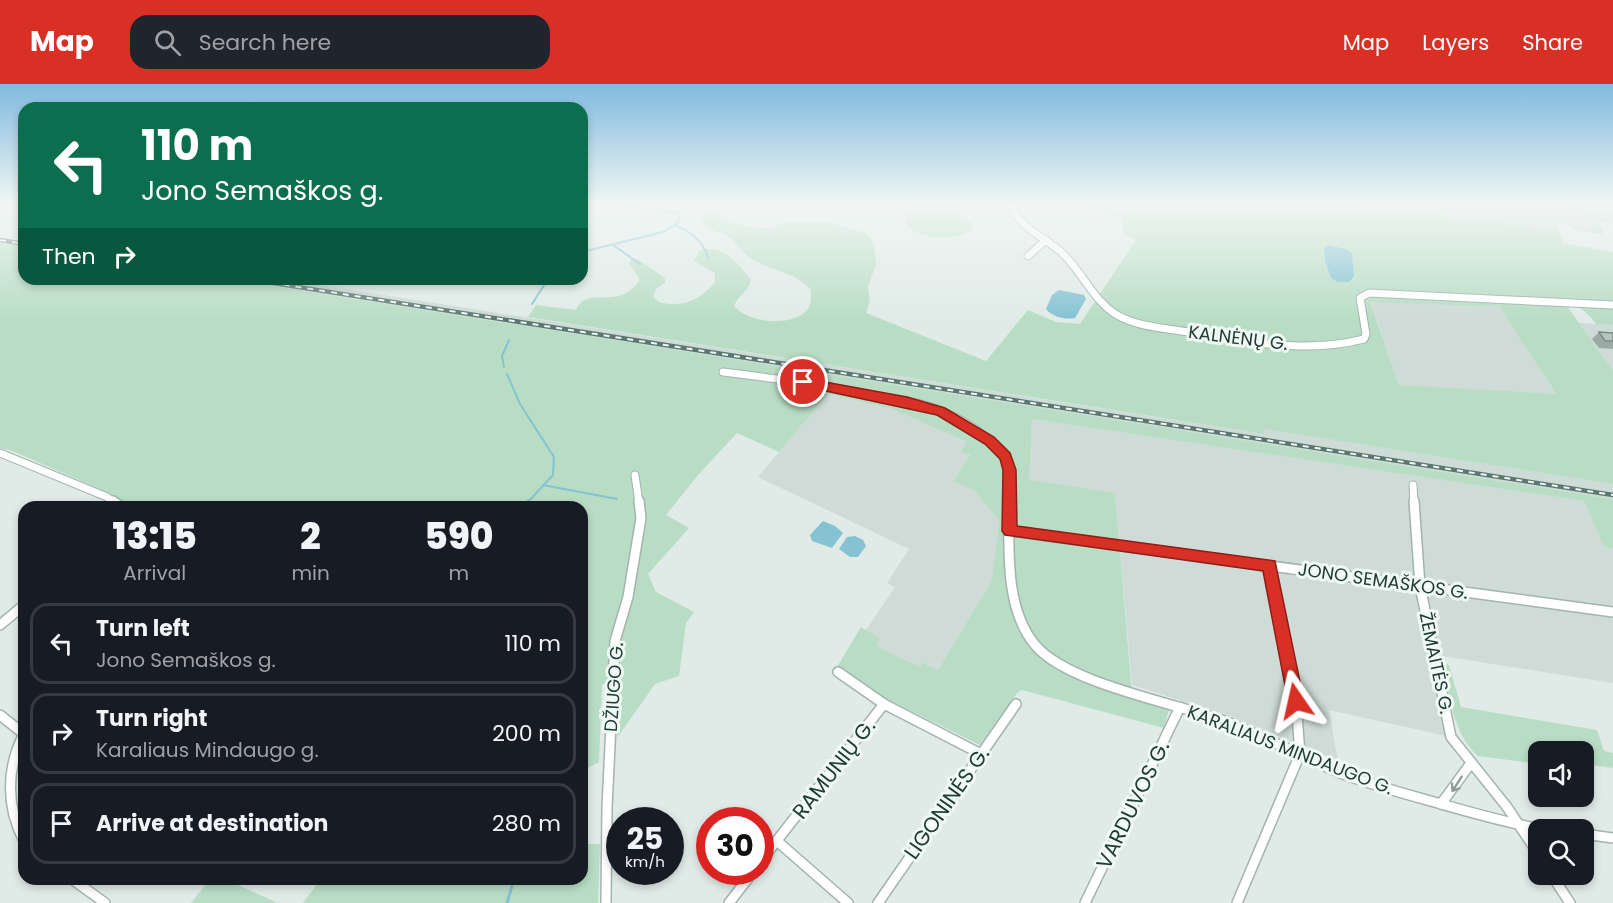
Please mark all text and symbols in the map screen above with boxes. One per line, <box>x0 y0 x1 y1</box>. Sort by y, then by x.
search box <box>130 15 550 69</box>
text: Map <box>30 22 94 61</box>
icon: search <box>151 26 184 59</box>
text: Search here <box>199 27 331 58</box>
text: Map <box>1343 28 1389 57</box>
text: Layers <box>1422 28 1489 57</box>
text: Share <box>1522 28 1583 57</box>
text: 110 m <box>141 116 253 175</box>
icon: left <box>42 126 120 204</box>
text: Jono Semaškos g. <box>141 172 384 209</box>
icon: right <box>108 240 141 273</box>
text: Then <box>42 241 96 272</box>
street label: KALNĖNŲ G. <box>1187 319 1289 356</box>
pin <box>777 356 828 407</box>
icon: arrive <box>786 365 819 398</box>
text: 13:15 <box>113 511 197 562</box>
text: 2 <box>300 511 321 562</box>
text: 590 <box>424 511 493 562</box>
street label: JONO SEMAŠKOS G. <box>1296 556 1470 605</box>
text: Arrival <box>123 559 186 587</box>
text: min <box>291 559 330 587</box>
text: m <box>449 559 469 587</box>
street label: ŽEMAITĖS G. <box>1414 610 1459 716</box>
text: Turn left <box>96 613 190 644</box>
icon: left <box>45 627 78 660</box>
text: 110 m <box>505 628 561 659</box>
street label: DŽIUGO G. <box>598 641 629 733</box>
text: Jono Semaškos g. <box>96 646 276 674</box>
position arrow <box>1264 669 1328 733</box>
street label: KARALIAUS MINDAUGO G. <box>1184 699 1397 800</box>
text: Turn right <box>96 703 207 734</box>
street label: RAMUNIŲ G. <box>785 713 882 825</box>
icon: right <box>45 717 78 750</box>
text: 200 m <box>492 718 561 749</box>
text: Karaliaus Mindaugo g. <box>96 736 319 764</box>
street label: VARDUVOS G. <box>1089 736 1176 874</box>
street label: LIGONINĖS G. <box>897 741 996 865</box>
map controls <box>1528 741 1594 885</box>
button: sound <box>1528 741 1594 807</box>
one-way arrow <box>1451 775 1463 792</box>
icon: arrive <box>45 807 78 840</box>
speed limit sign: 30 <box>696 807 774 885</box>
text: Arrive at destination <box>96 808 328 839</box>
text: 280 m <box>492 808 561 839</box>
text: 25 <box>627 817 663 860</box>
button: search <box>1528 819 1594 885</box>
text: km/h <box>625 851 665 872</box>

